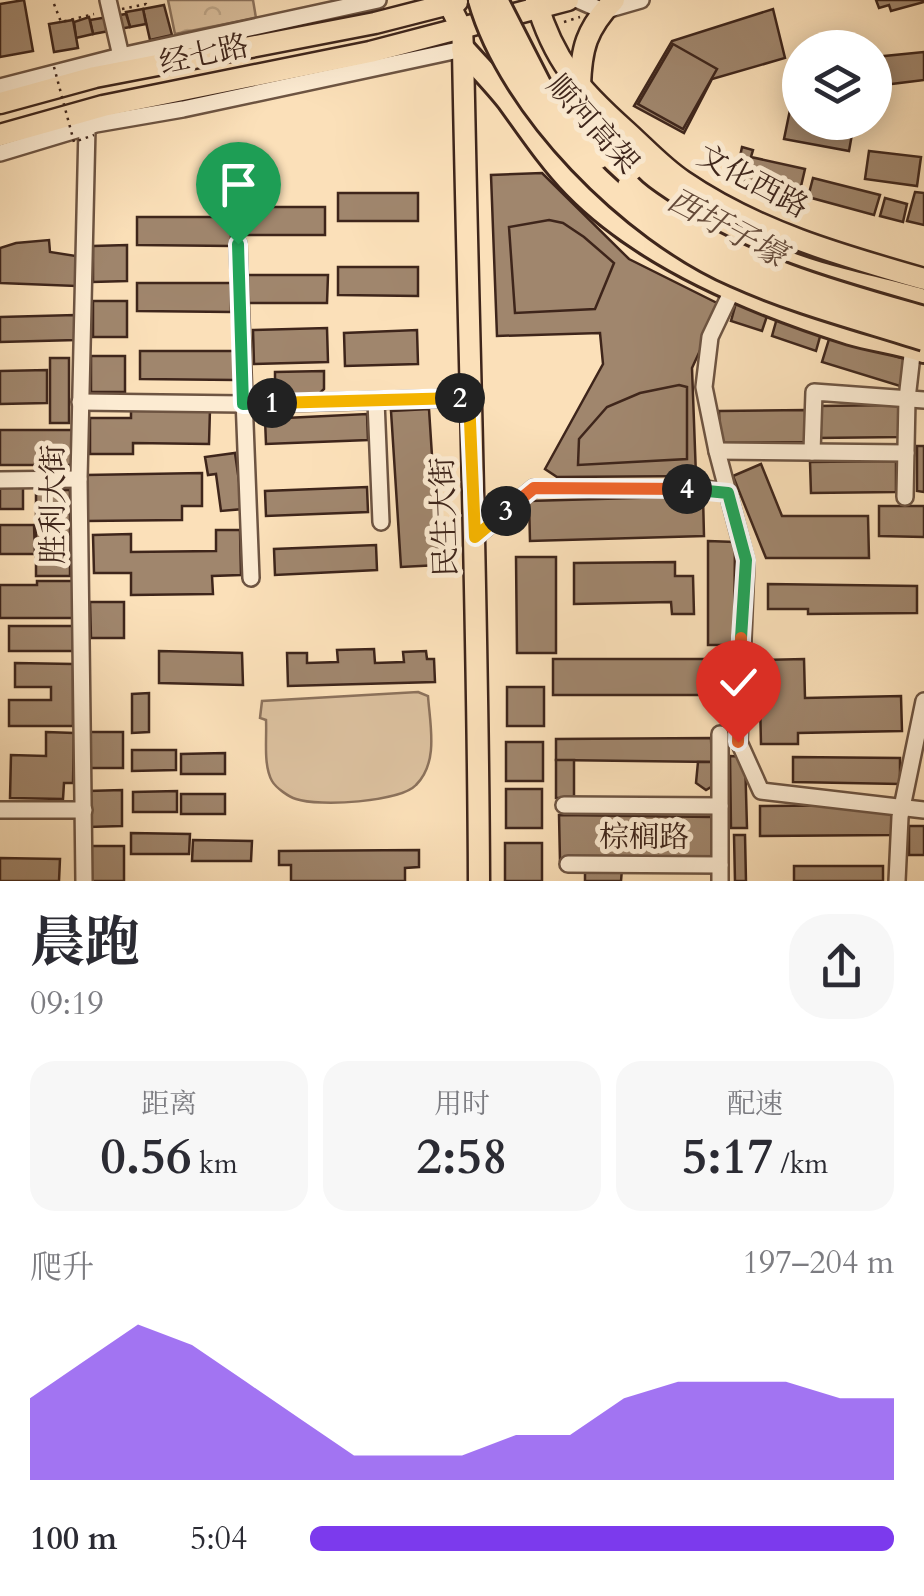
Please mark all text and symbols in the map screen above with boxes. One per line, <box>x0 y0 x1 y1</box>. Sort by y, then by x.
street label: 经七路 <box>156 25 252 84</box>
map controls <box>782 30 892 140</box>
button: layers <box>782 30 892 140</box>
street label: 顺河高架 <box>537 66 648 183</box>
street label: 文化西路 <box>690 135 815 228</box>
pin <box>196 142 281 245</box>
icon: arrive <box>211 157 266 212</box>
water label: 西圩子壕 <box>660 178 798 280</box>
pin: 2 <box>435 373 485 423</box>
pin: 1 <box>247 378 297 428</box>
text: 2 <box>453 379 467 417</box>
text: 1 <box>265 384 279 422</box>
street label: 胜利大街 <box>33 444 74 564</box>
street label: 民生大街 <box>422 456 467 578</box>
pin: 4 <box>662 464 712 514</box>
text: 4 <box>680 470 694 508</box>
pin: 3 <box>481 486 531 536</box>
text: 3 <box>499 492 513 530</box>
pin <box>696 640 781 743</box>
icon: check <box>711 655 766 710</box>
street label: 棕榈路 <box>599 817 689 858</box>
text: 晨跑 <box>30 907 140 981</box>
button: share <box>789 914 894 1019</box>
text: 09:19 <box>30 982 104 1026</box>
text: 距离 <box>141 1085 197 1123</box>
text: 用时 <box>434 1085 490 1123</box>
text: 配速 <box>727 1085 783 1123</box>
text: 0.56 <box>100 1123 192 1191</box>
text: 2:58 <box>416 1123 508 1191</box>
text: 5:17 <box>682 1123 773 1191</box>
text: km <box>192 1145 238 1183</box>
text: /km <box>773 1145 828 1183</box>
text: 197–204 m <box>742 1241 894 1285</box>
text: 爬升 <box>30 1246 94 1290</box>
text: 100 m <box>30 1517 117 1561</box>
text: 5:04 <box>190 1517 247 1561</box>

